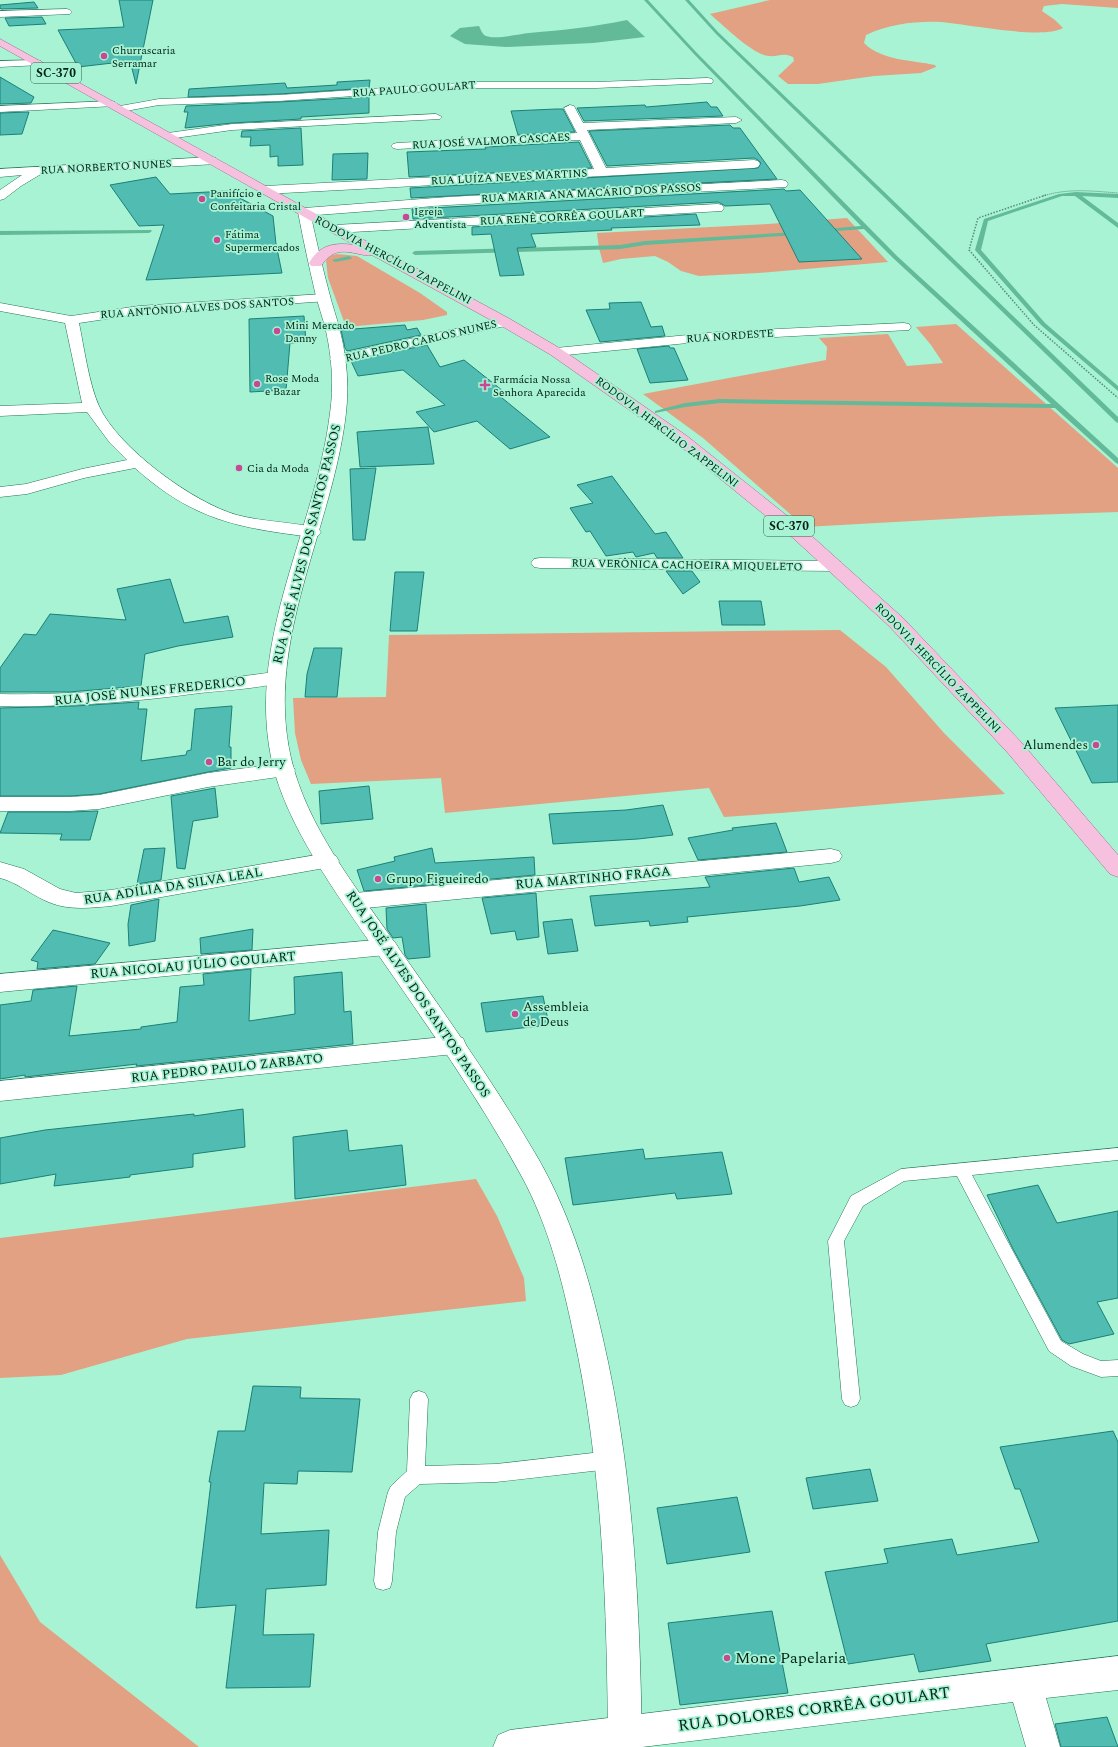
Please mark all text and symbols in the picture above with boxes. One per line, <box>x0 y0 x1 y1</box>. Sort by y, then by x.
place label: Churrascaria Serramar <box>112 42 176 72</box>
marker: Churrascaria Serramar <box>99 51 109 61</box>
road number: SC-370 <box>31 63 81 83</box>
street label: RUA PAULO GOULART <box>352 76 476 102</box>
street label: RUA JOSÉ VALMOR CASCAES <box>412 128 571 154</box>
street label: RUA NORBERTO NUNES <box>40 155 172 179</box>
street label: RUA LUÍZA NEVES MARTINS <box>430 164 588 190</box>
street label: RUA MARIA ANA MACÁRIO DOS PASSOS <box>481 179 702 207</box>
place label: Panifício e Confeitaria Cristal <box>210 185 301 215</box>
marker: Panifício e Confeitaria Cristal <box>197 194 207 204</box>
place label: Igreja Adventista <box>414 203 467 233</box>
street label: RUA RENÊ CORRÊA GOULART <box>479 204 645 230</box>
street label: RODOVIA HERCÍLIO ZAPPELINI <box>311 211 475 309</box>
marker: Igreja Adventista <box>401 212 411 222</box>
place label: Fátima Supermercados <box>225 226 300 256</box>
marker: Fátima Supermercados <box>212 235 222 245</box>
street label: RUA ANTÔNIO ALVES DOS SANTOS <box>100 293 294 323</box>
street label: RUA PEDRO CARLOS NUNES <box>344 315 499 367</box>
place label: Mini Mercado Danny <box>285 317 355 347</box>
street label: RUA NORDESTE <box>686 324 774 348</box>
marker: Mini Mercado Danny <box>272 326 282 336</box>
place label: Rose Moda e Bazar <box>265 370 320 400</box>
place label: Farmácia Nossa Senhora Aparecida <box>493 371 586 401</box>
street label: RODOVIA HERCÍLIO ZAPPELINI <box>592 372 742 492</box>
marker: Rose Moda e Bazar <box>252 379 262 389</box>
marker: Farmácia Nossa Senhora Aparecida <box>480 380 490 390</box>
street label: RUA JOSÉ ALVES DOS SANTOS PASSOS <box>268 422 347 666</box>
place label: Cia da Moda <box>247 460 310 477</box>
marker: Cia da Moda <box>234 463 244 473</box>
road number: SC-370 <box>764 516 814 536</box>
street label: RUA VERÔNICA CACHOEIRA MIQUELETO <box>571 554 803 576</box>
street label: RODOVIA HERCÍLIO ZAPPELINI <box>871 599 1005 737</box>
street label: RUA JOSÉ NUNES FREDERICO <box>53 671 247 711</box>
place label: Alumendes <box>1023 735 1088 755</box>
marker: Alumendes <box>1091 740 1101 750</box>
place label: Bar do Jerry <box>217 752 286 772</box>
marker: Bar do Jerry <box>204 757 214 767</box>
street label: RUA MARTINHO FRAGA <box>515 861 672 895</box>
street label: RUA ADÍLIA DA SILVA LEAL <box>82 862 264 910</box>
place label: Grupo Figueiredo <box>386 869 489 889</box>
marker: Grupo Figueiredo <box>373 874 383 884</box>
street label: RUA JOSÉ ALVES DOS SANTOS PASSOS <box>341 886 495 1102</box>
street label: RUA NICOLAU JÚLIO GOULART <box>90 946 297 984</box>
place label: Assembleia de Deus <box>523 997 590 1032</box>
marker: Assembleia de Deus <box>510 1009 520 1019</box>
street label: RUA PEDRO PAULO ZARBATO <box>130 1048 324 1088</box>
place label: Mone Papelaria <box>735 1646 847 1670</box>
marker: Mone Papelaria <box>722 1653 732 1663</box>
street label: RUA DOLORES CORRÊA GOULART <box>677 1680 951 1738</box>

